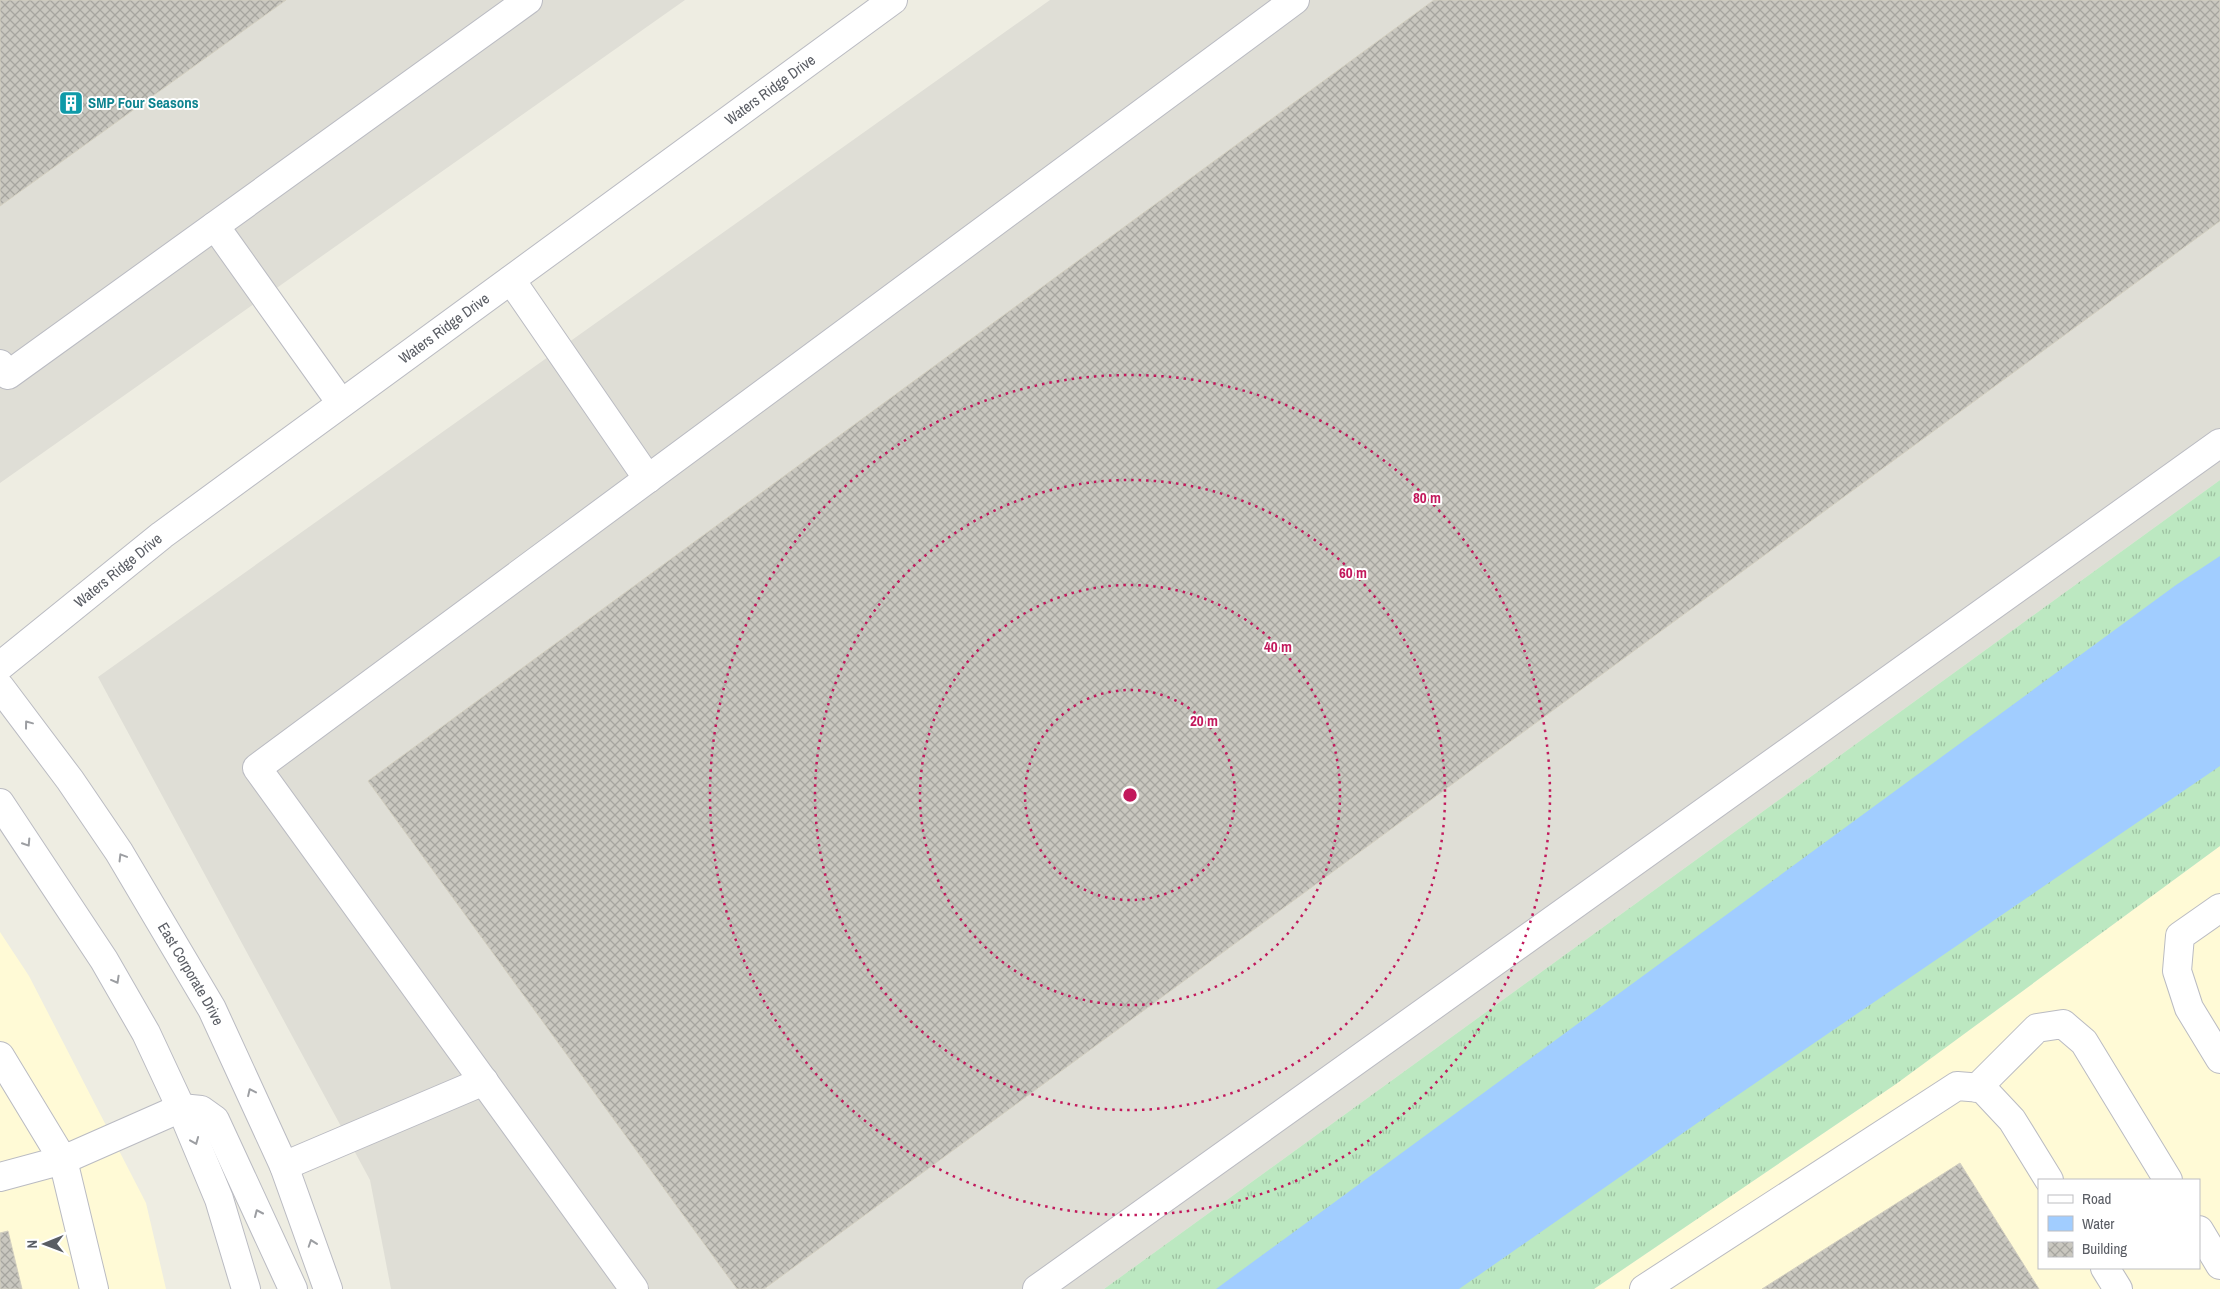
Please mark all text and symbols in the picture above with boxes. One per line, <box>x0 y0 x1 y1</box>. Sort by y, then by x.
street label: Waters Ridge Drive <box>720 49 820 130</box>
building icon: SMP Four Seasons <box>58 90 84 116</box>
place label: SMP Four Seasons <box>88 92 199 113</box>
street label: Waters Ridge Drive <box>394 288 494 368</box>
text: 80 m <box>1413 487 1441 508</box>
street label: Waters Ridge Drive <box>69 528 166 612</box>
text: 60 m <box>1339 562 1367 583</box>
text: 40 m <box>1264 636 1292 657</box>
text: 20 m <box>1190 710 1218 731</box>
one-way arrow <box>26 721 34 730</box>
centre of rings <box>1121 786 1139 804</box>
one-way arrow <box>21 838 31 847</box>
one-way arrow <box>119 853 129 862</box>
street label: East Corporate Drive <box>153 918 229 1029</box>
one-way arrow <box>109 974 119 983</box>
one-way arrow <box>247 1088 258 1097</box>
one-way arrow <box>188 1136 199 1145</box>
legend <box>2038 1179 2200 1269</box>
text: Road <box>2082 1188 2111 1209</box>
one-way arrow <box>254 1209 265 1218</box>
text: Water <box>2082 1213 2114 1234</box>
north arrow <box>20 1219 70 1269</box>
text: Building <box>2082 1238 2127 1259</box>
one-way arrow <box>308 1239 318 1248</box>
text: N <box>23 1240 41 1249</box>

